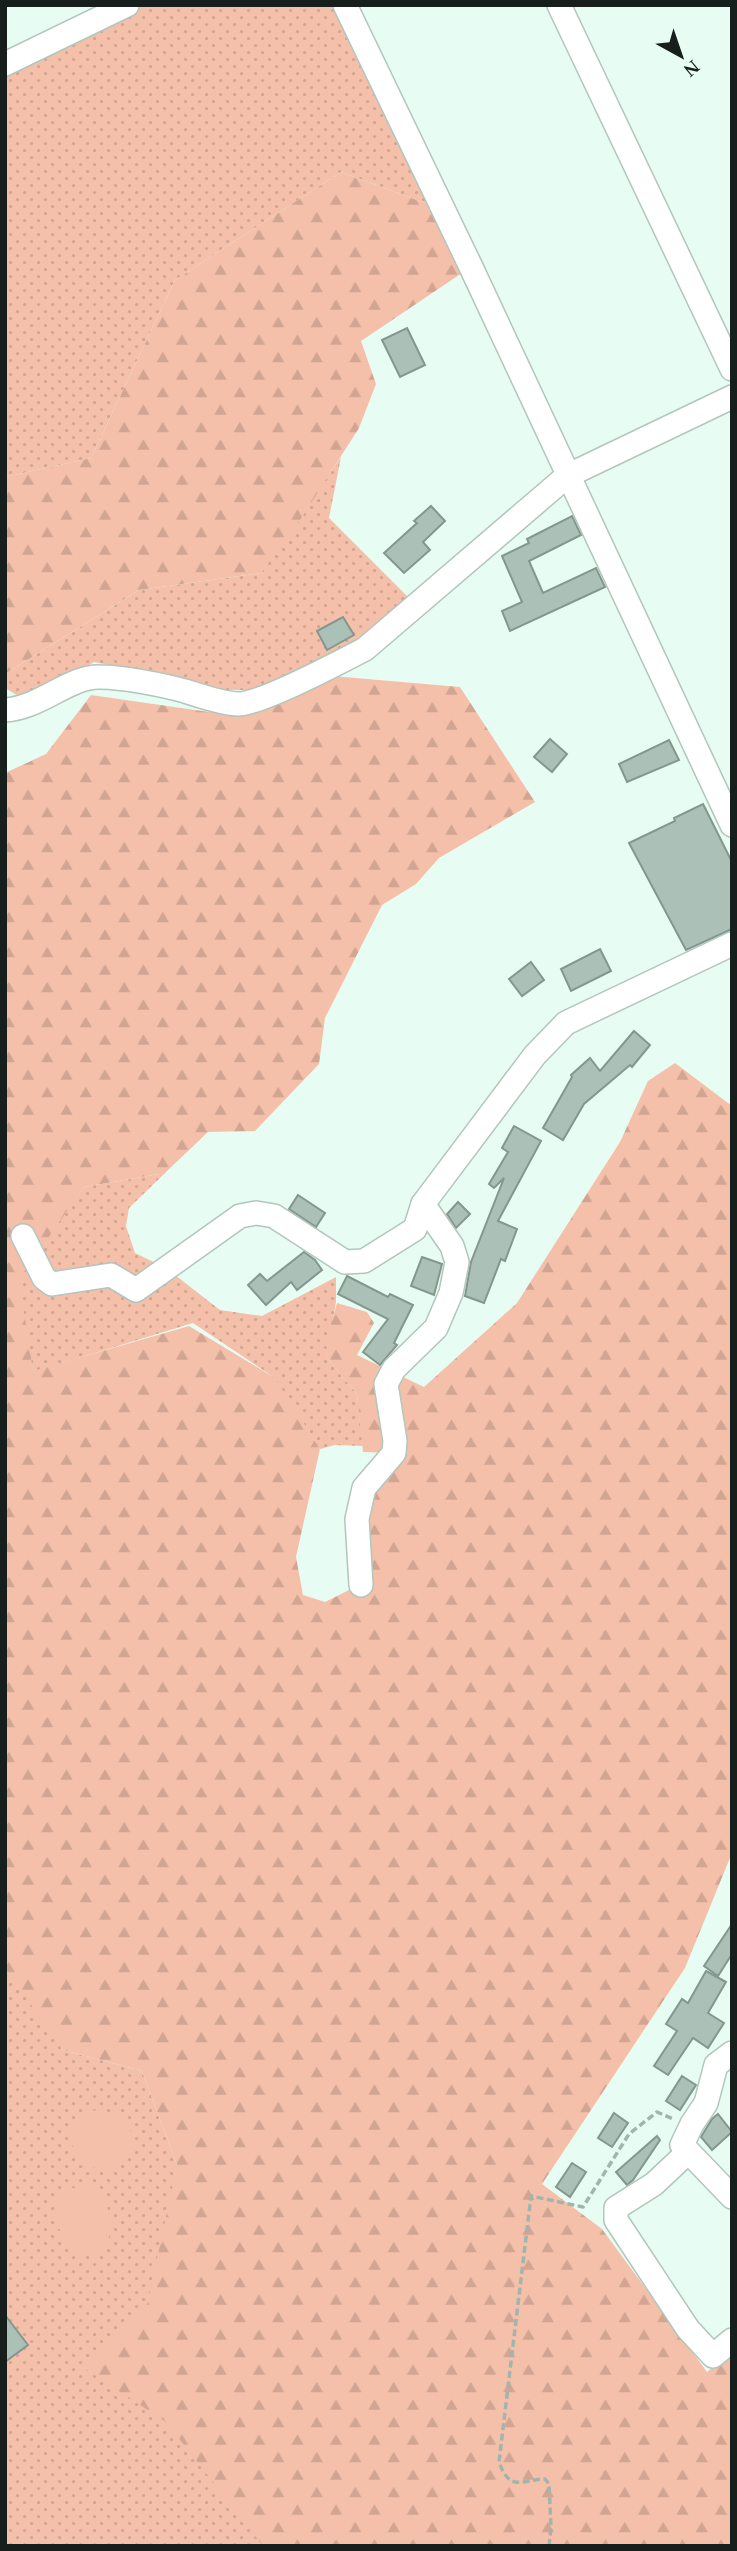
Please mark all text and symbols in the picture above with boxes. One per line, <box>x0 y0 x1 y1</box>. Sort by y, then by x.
north arrow <box>646 21 716 91</box>
text: N <box>679 56 704 81</box>

